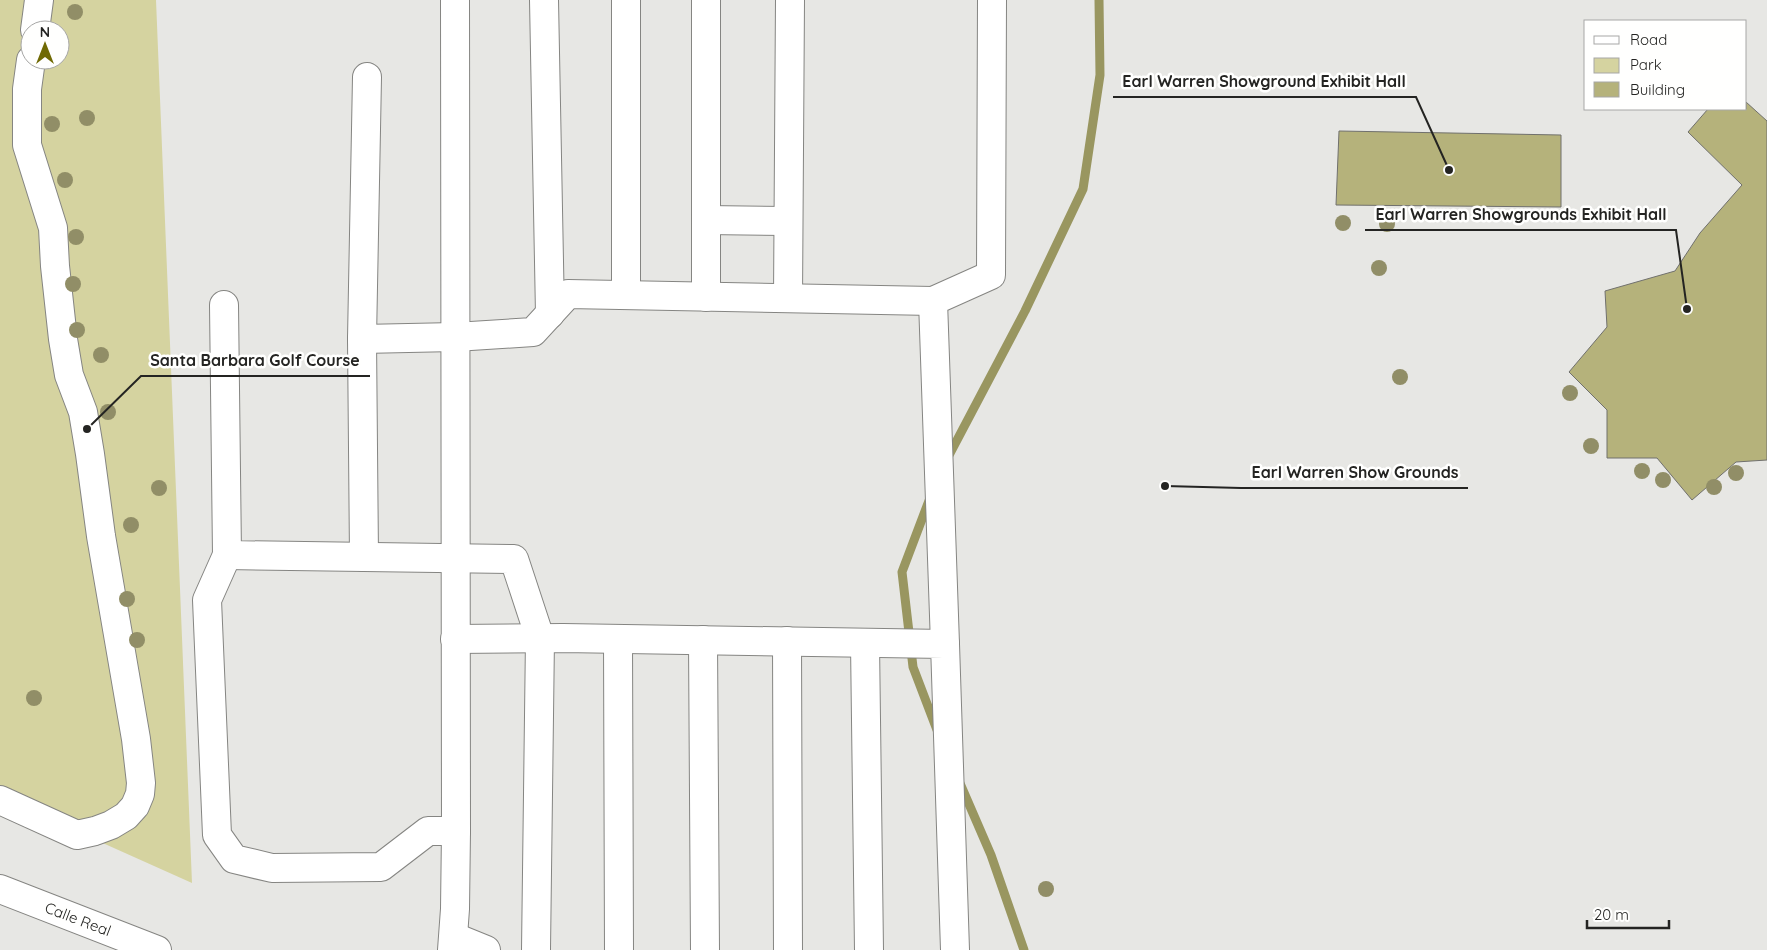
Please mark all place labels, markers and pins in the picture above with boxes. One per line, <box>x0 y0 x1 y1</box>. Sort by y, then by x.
callout: Earl Warren Showground Exhibit Hall <box>1113 66 1416 97</box>
callout: Earl Warren Showgrounds Exhibit Hall <box>1365 199 1676 230</box>
callout: Santa Barbara Golf Course <box>141 345 370 376</box>
callout: Earl Warren Show Grounds <box>1241 457 1468 488</box>

